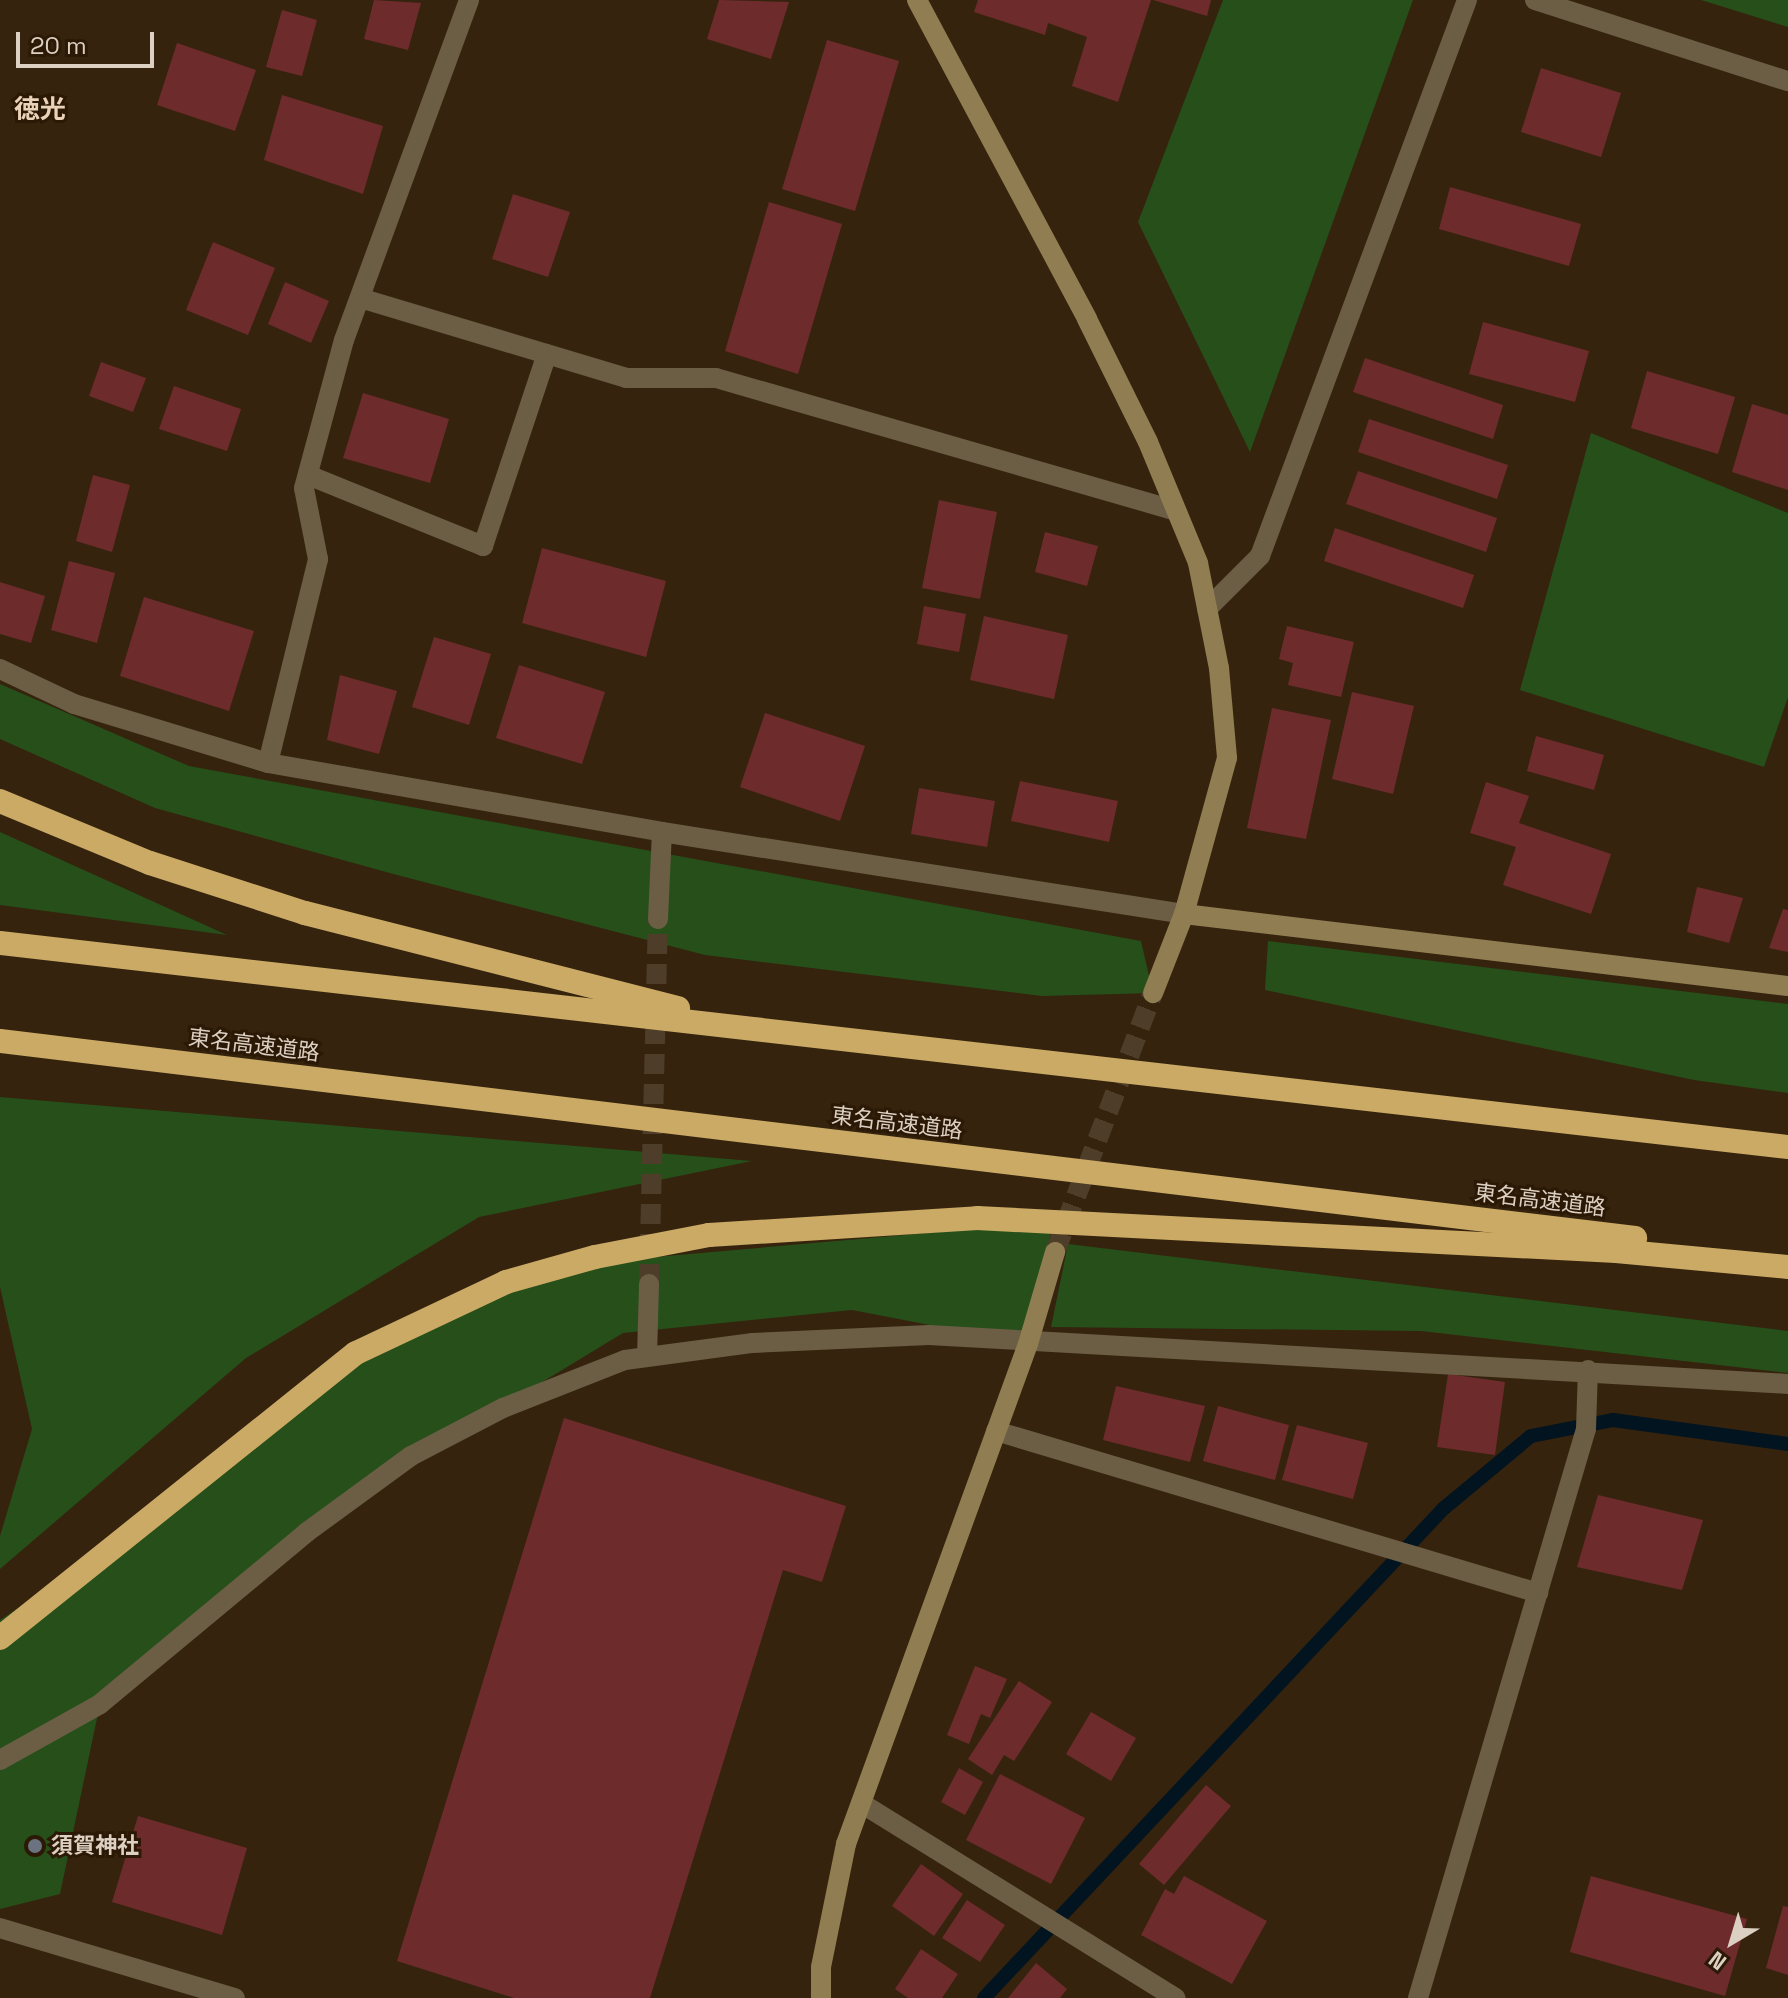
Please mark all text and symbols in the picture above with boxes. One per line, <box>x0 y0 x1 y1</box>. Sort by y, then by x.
scale bar <box>20 16 158 66</box>
text: 20 m <box>30 30 87 61</box>
district label: 徳光 <box>14 94 66 126</box>
street label: 東名高速道路 <box>187 1024 321 1066</box>
street label: 東名高速道路 <box>830 1102 964 1144</box>
street label: 東名高速道路 <box>1473 1179 1607 1221</box>
place label: 須賀神社 <box>51 1833 139 1859</box>
marker: 須賀神社 <box>26 1837 44 1855</box>
north arrow <box>1692 1902 1772 1982</box>
text: N <box>1703 1945 1732 1976</box>

